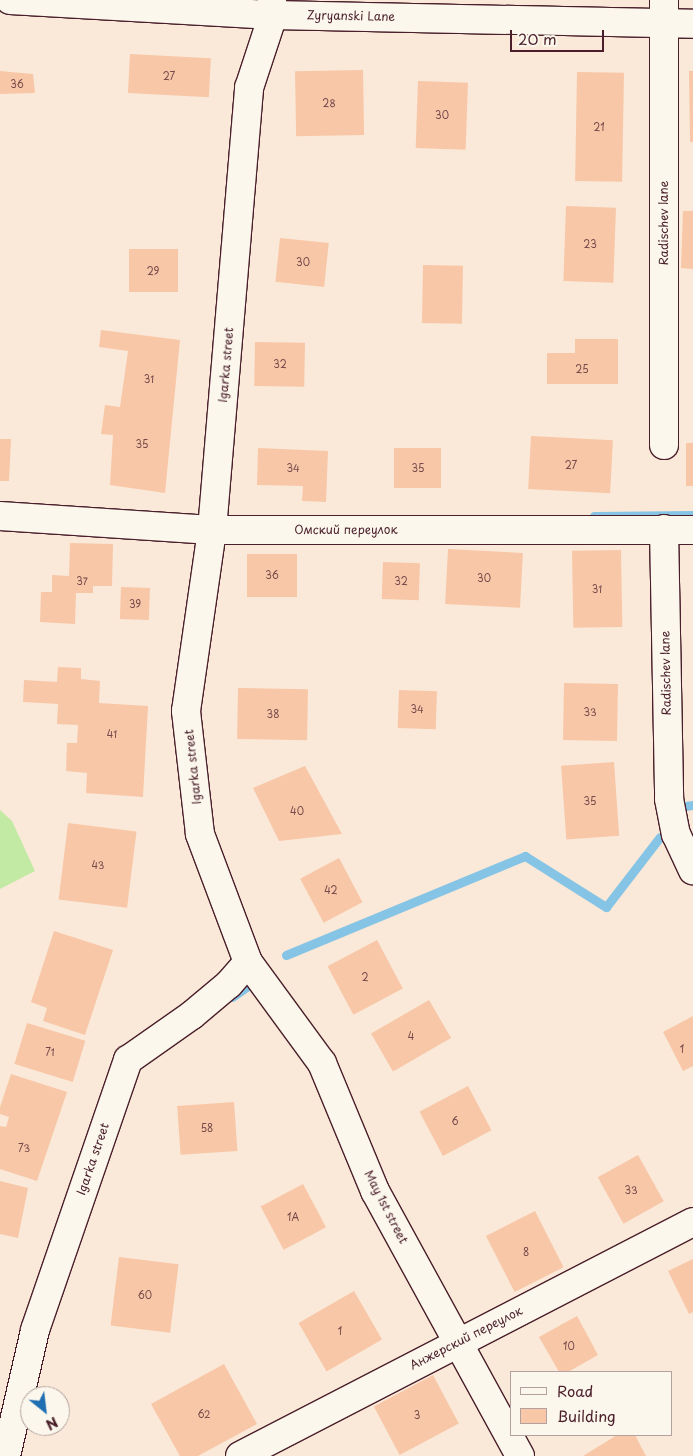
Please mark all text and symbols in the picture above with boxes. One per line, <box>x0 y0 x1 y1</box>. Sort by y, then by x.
street label: Zyryanski Lane <box>306 8 396 24</box>
scale bar <box>513 20 607 52</box>
text: 20 m <box>518 27 557 50</box>
house number: 27 <box>163 70 175 82</box>
house number: 36 <box>10 78 24 90</box>
house number: 28 <box>322 97 336 109</box>
house number: 30 <box>435 109 449 121</box>
house number: 21 <box>593 121 605 133</box>
street label: Radischev lane <box>657 180 671 266</box>
house number: 23 <box>583 238 597 250</box>
house number: 30 <box>296 256 310 268</box>
house number: 29 <box>147 265 159 277</box>
street label: Igarka street <box>216 327 236 403</box>
house number: 32 <box>273 358 287 370</box>
house number: 25 <box>575 363 589 375</box>
house number: 31 <box>144 373 154 385</box>
house number: 35 <box>136 438 148 450</box>
house number: 27 <box>565 459 577 471</box>
house number: 34 <box>286 462 300 474</box>
house number: 35 <box>412 462 424 474</box>
street label: Омский переулок <box>294 523 398 537</box>
house number: 36 <box>265 569 279 581</box>
house number: 30 <box>477 572 491 584</box>
house number: 37 <box>76 575 88 587</box>
house number: 32 <box>394 575 408 587</box>
house number: 31 <box>592 583 602 595</box>
house number: 39 <box>129 598 141 610</box>
street label: Radischev lane <box>658 630 674 716</box>
house number: 34 <box>410 703 424 715</box>
house number: 33 <box>583 706 597 718</box>
house number: 38 <box>267 708 279 720</box>
house number: 41 <box>107 728 117 740</box>
street label: Igarka street <box>182 729 204 805</box>
house number: 35 <box>584 795 596 807</box>
house number: 40 <box>290 805 304 817</box>
house number: 43 <box>92 859 104 871</box>
house number: 42 <box>324 884 338 896</box>
house number: 2 <box>361 971 369 983</box>
house number: 4 <box>408 1030 414 1042</box>
house number: 1 <box>680 1043 684 1055</box>
house number: 71 <box>45 1046 55 1058</box>
house number: 6 <box>451 1115 459 1127</box>
street label: Igarka street <box>74 1121 112 1197</box>
house number: 58 <box>201 1122 213 1134</box>
house number: 73 <box>18 1142 30 1154</box>
street label: May 1st street <box>361 1167 411 1247</box>
house number: 33 <box>624 1184 638 1196</box>
house number: 1А <box>287 1211 299 1223</box>
house number: 8 <box>523 1246 529 1258</box>
house number: 60 <box>138 1289 152 1301</box>
street label: Анжерский переулок <box>407 1303 525 1373</box>
house number: 1 <box>338 1325 342 1337</box>
house number: 10 <box>563 1340 575 1352</box>
legend <box>510 1371 673 1436</box>
text: Road <box>557 1379 593 1402</box>
north arrow <box>20 1386 70 1436</box>
text: Building <box>557 1404 616 1427</box>
house number: 62 <box>197 1408 211 1420</box>
house number: 3 <box>414 1409 420 1421</box>
text: N <box>42 1412 62 1436</box>

